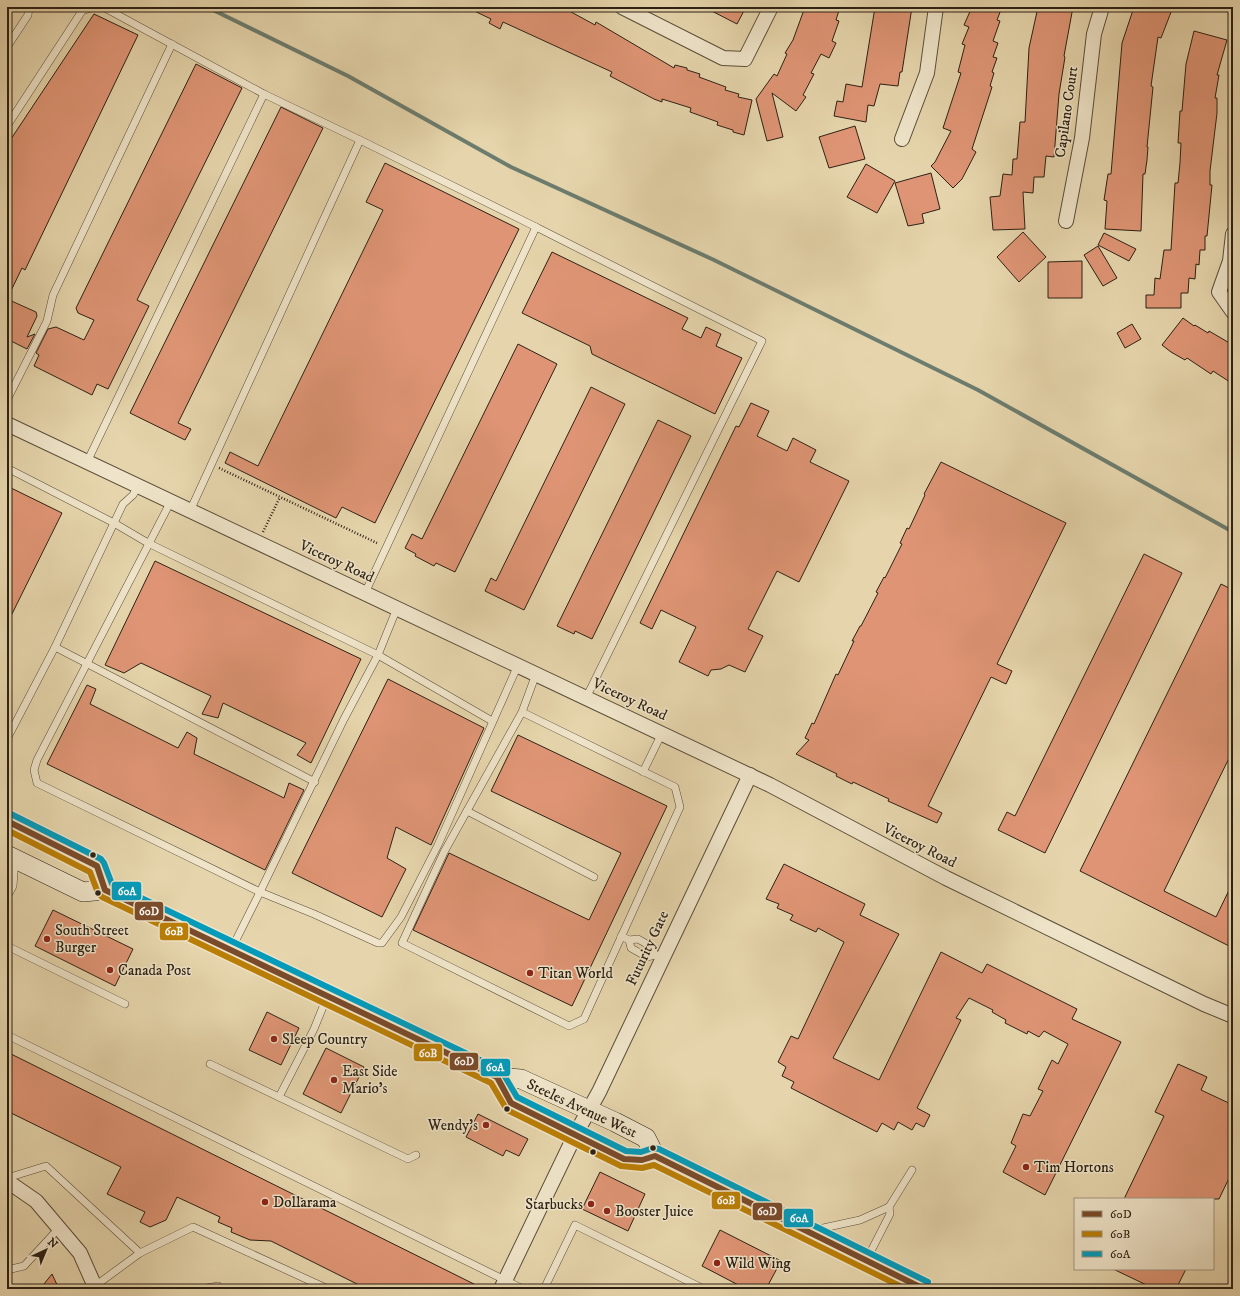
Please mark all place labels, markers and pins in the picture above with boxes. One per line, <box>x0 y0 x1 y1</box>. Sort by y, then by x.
unlabelled marker <box>88 850 98 860</box>
unlabelled marker <box>93 888 103 898</box>
place label: South Street Burger <box>55 921 129 957</box>
marker: South Street Burger <box>42 934 52 944</box>
place label: Canada Post <box>118 961 191 980</box>
place label: Titan World <box>538 964 614 983</box>
marker: Canada Post <box>105 965 115 975</box>
marker: Titan World <box>525 968 535 978</box>
place label: Sleep Country <box>282 1030 368 1049</box>
marker: Sleep Country <box>269 1034 279 1044</box>
place label: East Side Mario's <box>342 1062 397 1098</box>
marker: East Side Mario's <box>329 1075 339 1085</box>
unlabelled marker <box>502 1104 512 1114</box>
place label: Wendy's <box>427 1116 478 1135</box>
marker: Wendy's <box>481 1120 491 1130</box>
unlabelled marker <box>648 1143 658 1153</box>
unlabelled marker <box>588 1147 598 1157</box>
place label: Tim Hortons <box>1034 1158 1114 1177</box>
marker: Tim Hortons <box>1021 1162 1031 1172</box>
place label: Dollarama <box>273 1193 337 1212</box>
place label: Starbucks <box>525 1195 583 1214</box>
marker: Dollarama <box>260 1197 270 1207</box>
marker: Starbucks <box>586 1199 596 1209</box>
place label: Booster Juice <box>615 1202 693 1221</box>
marker: Booster Juice <box>602 1206 612 1216</box>
place label: Wild Wing <box>724 1254 791 1273</box>
marker: Wild Wing <box>712 1258 722 1268</box>

